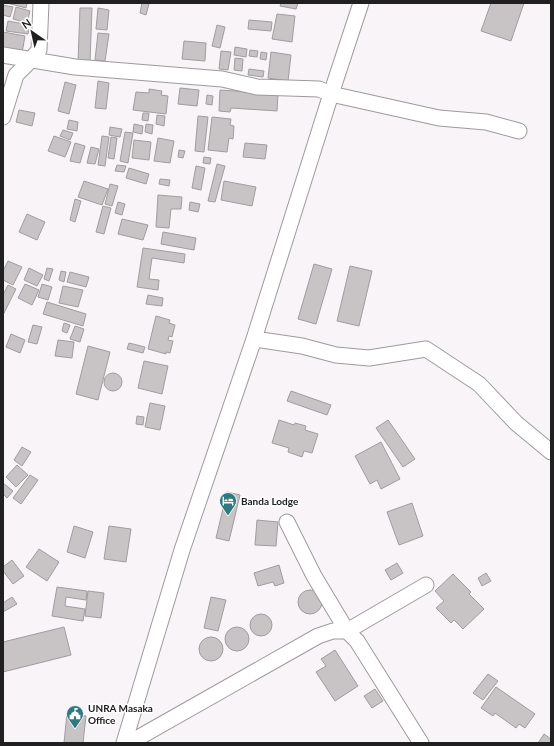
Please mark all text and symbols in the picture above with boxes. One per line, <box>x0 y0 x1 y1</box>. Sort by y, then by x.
north arrow <box>12 12 52 52</box>
text: N <box>19 16 33 31</box>
hotel icon: Banda Lodge <box>218 491 238 516</box>
place label: Banda Lodge <box>241 495 299 507</box>
place label: UNRA Masaka Office <box>88 702 153 726</box>
public building icon: UNRA Masaka Office <box>65 704 85 729</box>

